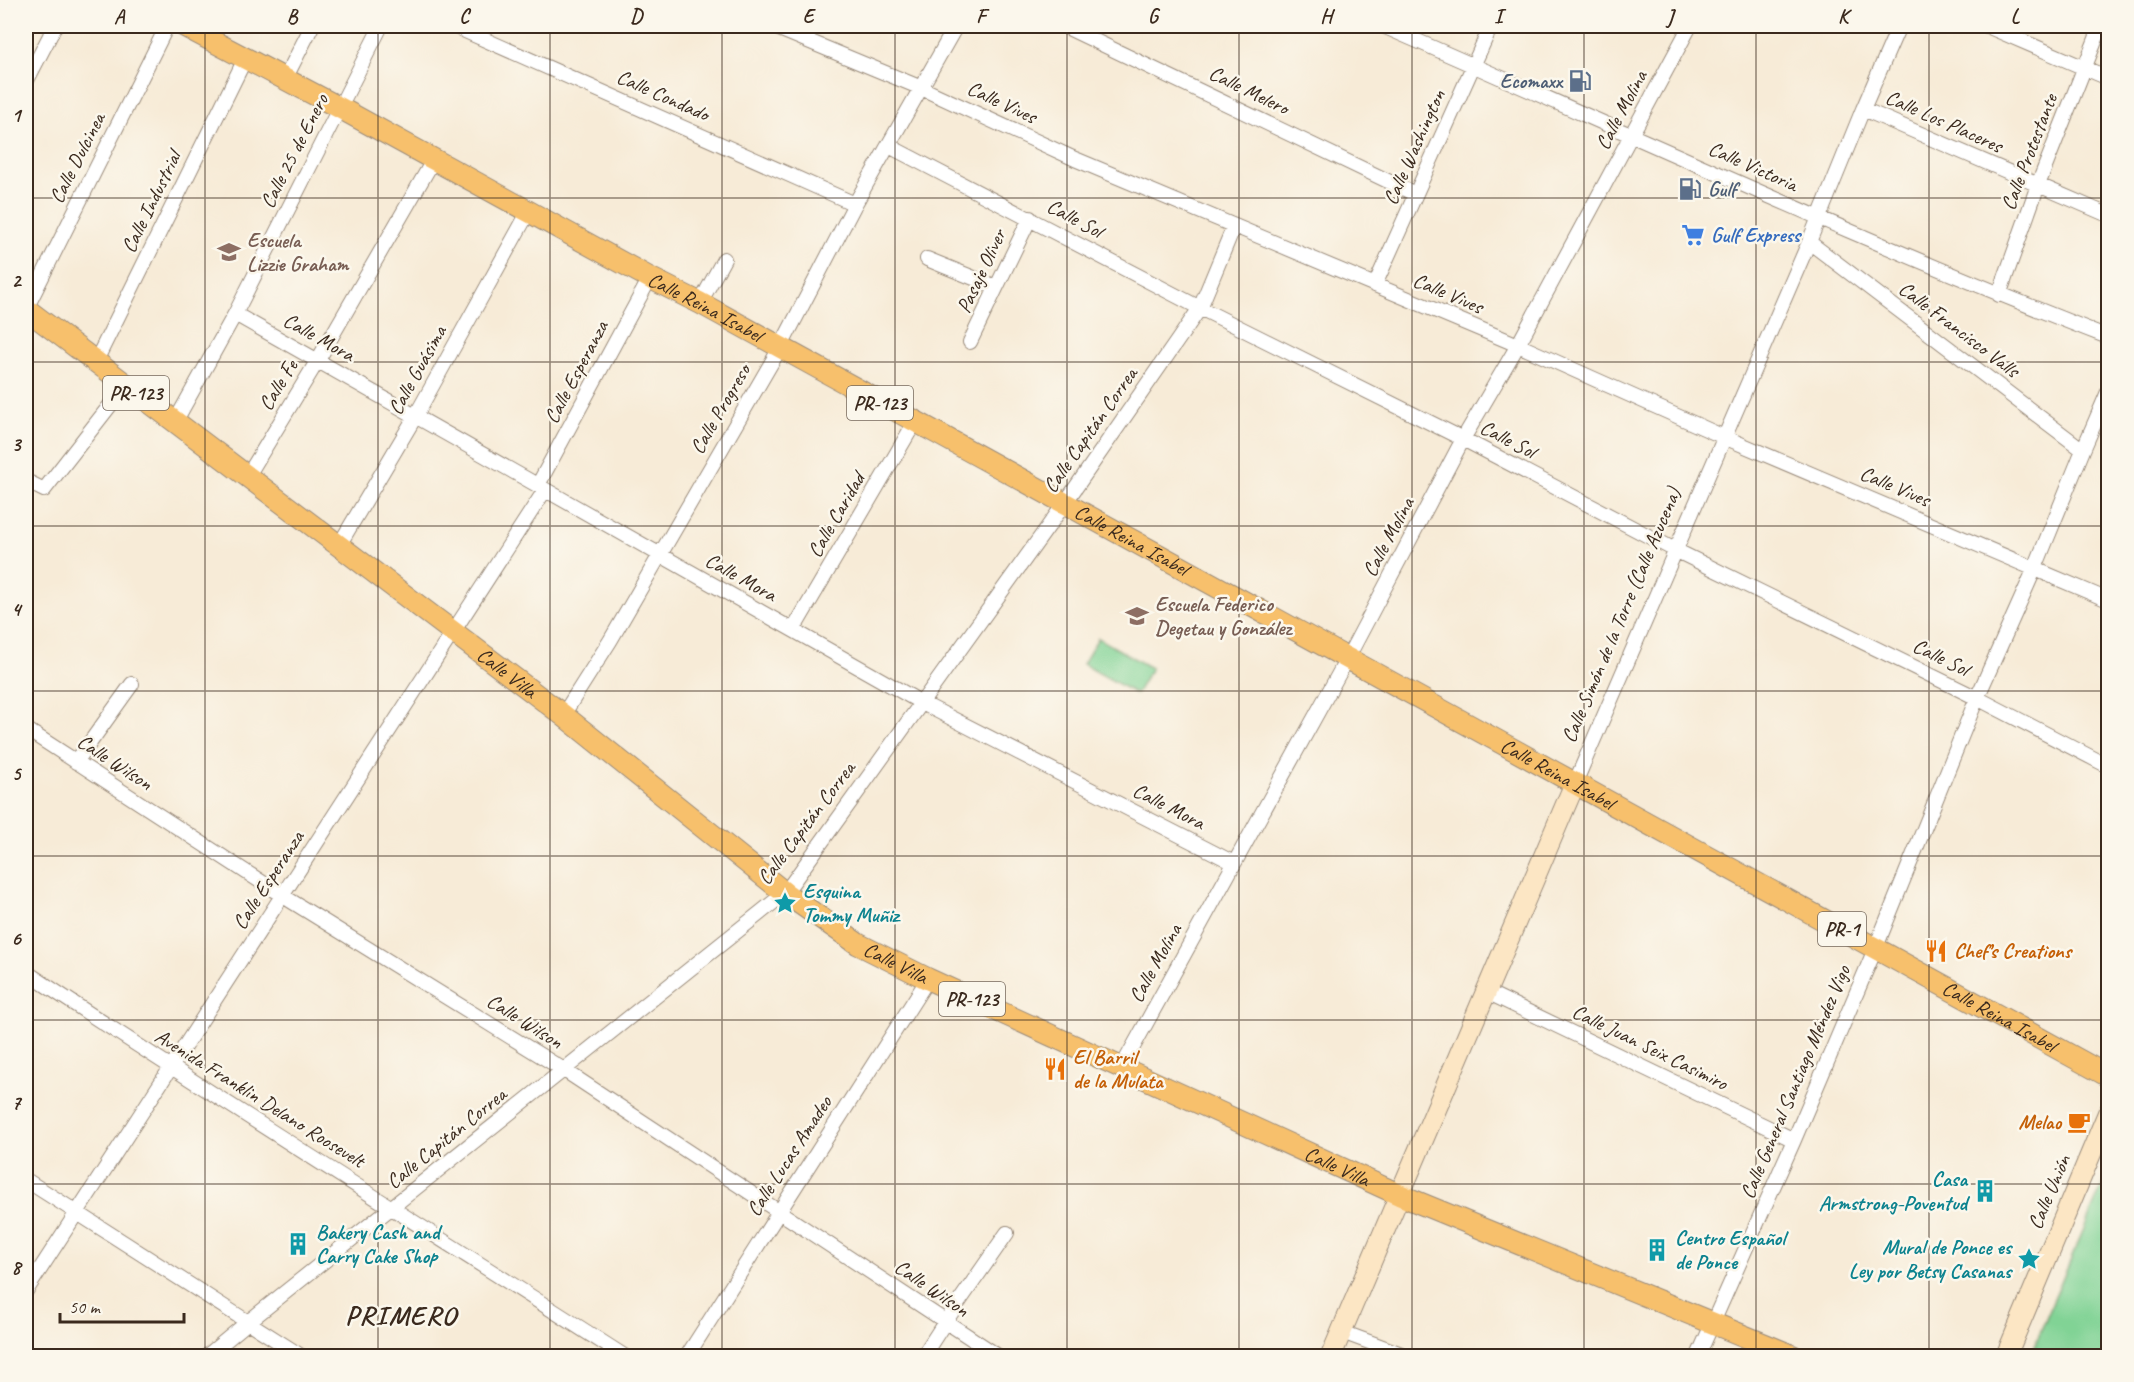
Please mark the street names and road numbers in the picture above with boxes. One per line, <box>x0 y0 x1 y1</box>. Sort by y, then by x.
street label: Calle Melero <box>1205 60 1295 122</box>
street label: Calle Condado <box>613 63 715 128</box>
street label: Calle Molina <box>1589 65 1653 154</box>
street label: Calle Vives <box>963 75 1042 130</box>
street label: Calle Los Placeres <box>1882 84 2008 159</box>
street label: Calle Washington <box>1377 85 1451 209</box>
street label: Calle 25 de Enero <box>254 88 335 212</box>
street label: Calle Protestante <box>1995 89 2063 214</box>
street label: Calle Dulcinea <box>43 106 112 207</box>
street label: Calle Victoria <box>1704 135 1804 198</box>
street label: Calle Industrial <box>115 144 188 257</box>
street label: Calle Sol <box>1043 193 1110 245</box>
street label: Pasaje Oliver <box>950 224 1012 317</box>
street label: Calle Reina Isabel <box>644 266 770 349</box>
street label: Calle Vives <box>1409 267 1488 320</box>
street label: Calle Francisco Valls <box>1894 275 2026 384</box>
street label: Calle Mora <box>279 307 361 368</box>
street label: Calle Esperanza <box>538 315 615 428</box>
street label: Calle Guásima <box>382 320 453 419</box>
street label: Calle Fe <box>252 354 304 415</box>
street label: Calle Progreso <box>684 357 757 458</box>
street label: Calle Capitán Correa <box>1037 360 1144 498</box>
road number: PR-123 <box>103 376 169 410</box>
road number: PR-123 <box>847 386 913 420</box>
street label: Calle Sol <box>1476 414 1543 466</box>
street label: Calle Vives <box>1856 460 1935 513</box>
street label: Calle Caridad <box>801 465 872 562</box>
street label: Calle Simón de la Torre (Calle Azucena) <box>1555 483 1687 746</box>
street label: Calle Molina <box>1356 492 1420 581</box>
street label: Calle Reina Isabel <box>1070 498 1196 583</box>
street label: Calle Mora <box>701 547 783 608</box>
street label: Calle Sol <box>1909 632 1976 683</box>
street label: Calle Villa <box>472 642 544 705</box>
street label: Calle Wilson <box>72 728 158 796</box>
street label: Calle Reina Isabel <box>1496 732 1622 817</box>
street label: Calle Capitán Correa <box>751 754 862 890</box>
street label: Calle Mora <box>1129 777 1211 836</box>
street label: Calle Esperanza <box>226 824 310 934</box>
road number: PR-1 <box>1818 912 1866 946</box>
street label: Calle Molina <box>1123 918 1188 1007</box>
street label: Calle Villa <box>859 936 934 991</box>
street label: Calle General Santiago Méndez Vigo <box>1734 960 1857 1203</box>
street label: Calle Reina Isabel <box>1938 975 2064 1060</box>
road number: PR-123 <box>939 982 1005 1016</box>
street label: Calle Wilson <box>482 988 568 1055</box>
street label: Calle Juan Seix Casimiro <box>1568 998 1733 1097</box>
street label: Avenida Franklin Delano Roosevelt <box>150 1023 371 1174</box>
street label: Calle Capitán Correa <box>381 1080 513 1194</box>
street label: Calle Lucas Amadeo <box>740 1090 838 1221</box>
street label: Calle Villa <box>1300 1140 1375 1193</box>
street label: Calle Unión <box>2022 1150 2077 1233</box>
street label: Calle Wilson <box>890 1254 975 1323</box>

